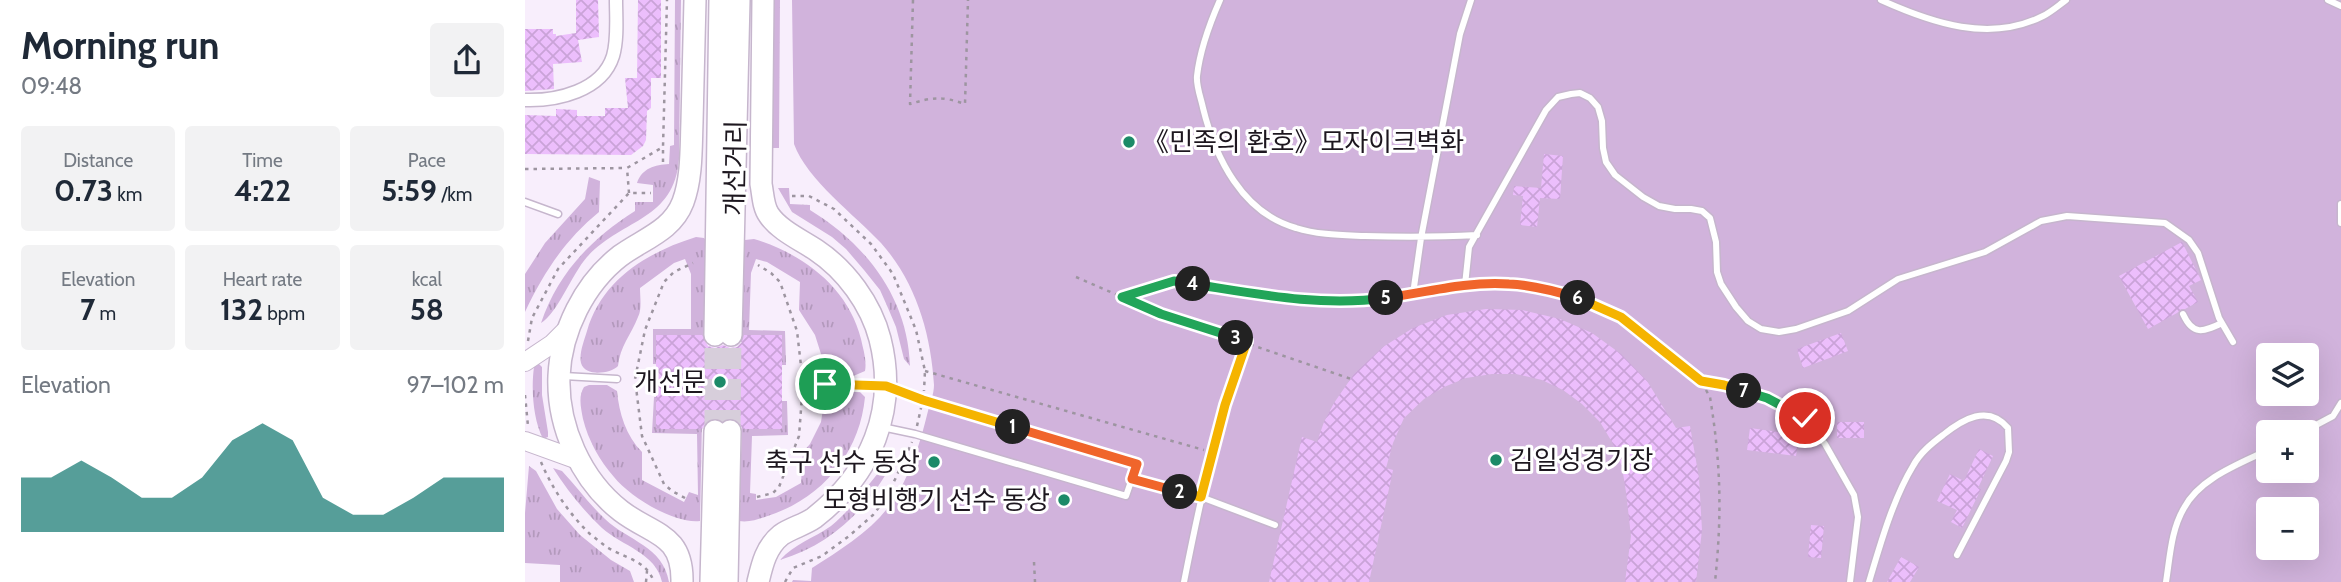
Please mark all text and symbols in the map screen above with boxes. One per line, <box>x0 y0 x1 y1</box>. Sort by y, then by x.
text: Morning run <box>21 22 220 69</box>
button: share <box>430 23 504 97</box>
text: 09:48 <box>21 72 82 100</box>
street label: 개선거리 <box>718 120 752 216</box>
place label: 《민족의 환호》모자이크벽화 <box>1143 126 1464 158</box>
marker: 《민족의 환호》모자이크벽화 <box>1121 134 1137 150</box>
text: Distance <box>63 149 133 172</box>
text: Time <box>242 149 283 172</box>
text: Pace <box>408 149 446 172</box>
text: 0.73 <box>54 172 113 209</box>
text: 4:22 <box>234 172 291 209</box>
text: 5:59 <box>381 172 437 209</box>
text: km <box>113 183 142 206</box>
text: /km <box>437 183 472 206</box>
pin: 4 <box>1175 266 1211 302</box>
text: Elevation <box>61 268 135 291</box>
text: Heart rate <box>223 268 302 291</box>
text: kcal <box>412 268 442 291</box>
text: 4 <box>1187 272 1198 295</box>
pin: 5 <box>1369 280 1403 316</box>
pin: 6 <box>1561 280 1595 316</box>
text: 5 <box>1380 286 1391 309</box>
text: 6 <box>1572 286 1583 309</box>
text: 7 <box>80 291 95 328</box>
text: 132 <box>220 291 263 328</box>
text: 58 <box>410 291 444 328</box>
text: m <box>95 302 116 325</box>
text: bpm <box>263 302 305 325</box>
pin: 3 <box>1219 320 1253 356</box>
text: 3 <box>1230 326 1241 349</box>
map controls <box>2256 343 2319 560</box>
button: layers <box>2256 343 2319 406</box>
pin <box>795 354 855 414</box>
icon: arrive <box>806 365 844 403</box>
place label: 개선문 <box>634 366 706 398</box>
text: Elevation <box>21 371 111 399</box>
text: 97–102 m <box>407 371 504 399</box>
marker: 개선문 <box>712 374 728 390</box>
pin: 7 <box>1727 374 1761 408</box>
text: 7 <box>1739 379 1748 402</box>
pin <box>1775 388 1835 448</box>
icon: check <box>1786 399 1824 437</box>
pin: 1 <box>995 410 1030 444</box>
text: 1 <box>1009 415 1016 438</box>
button: + <box>2256 420 2319 483</box>
place label: 김일성경기장 <box>1510 444 1654 476</box>
place label: 축구 선수 동상 <box>765 446 920 478</box>
marker: 김일성경기장 <box>1488 452 1504 468</box>
marker: 축구 선수 동상 <box>926 454 942 470</box>
pin: 2 <box>1163 475 1197 510</box>
text: 2 <box>1174 480 1185 503</box>
place label: 모형비행기 선수 동상 <box>823 484 1050 516</box>
marker: 모형비행기 선수 동상 <box>1056 492 1072 508</box>
button: − <box>2256 497 2319 560</box>

